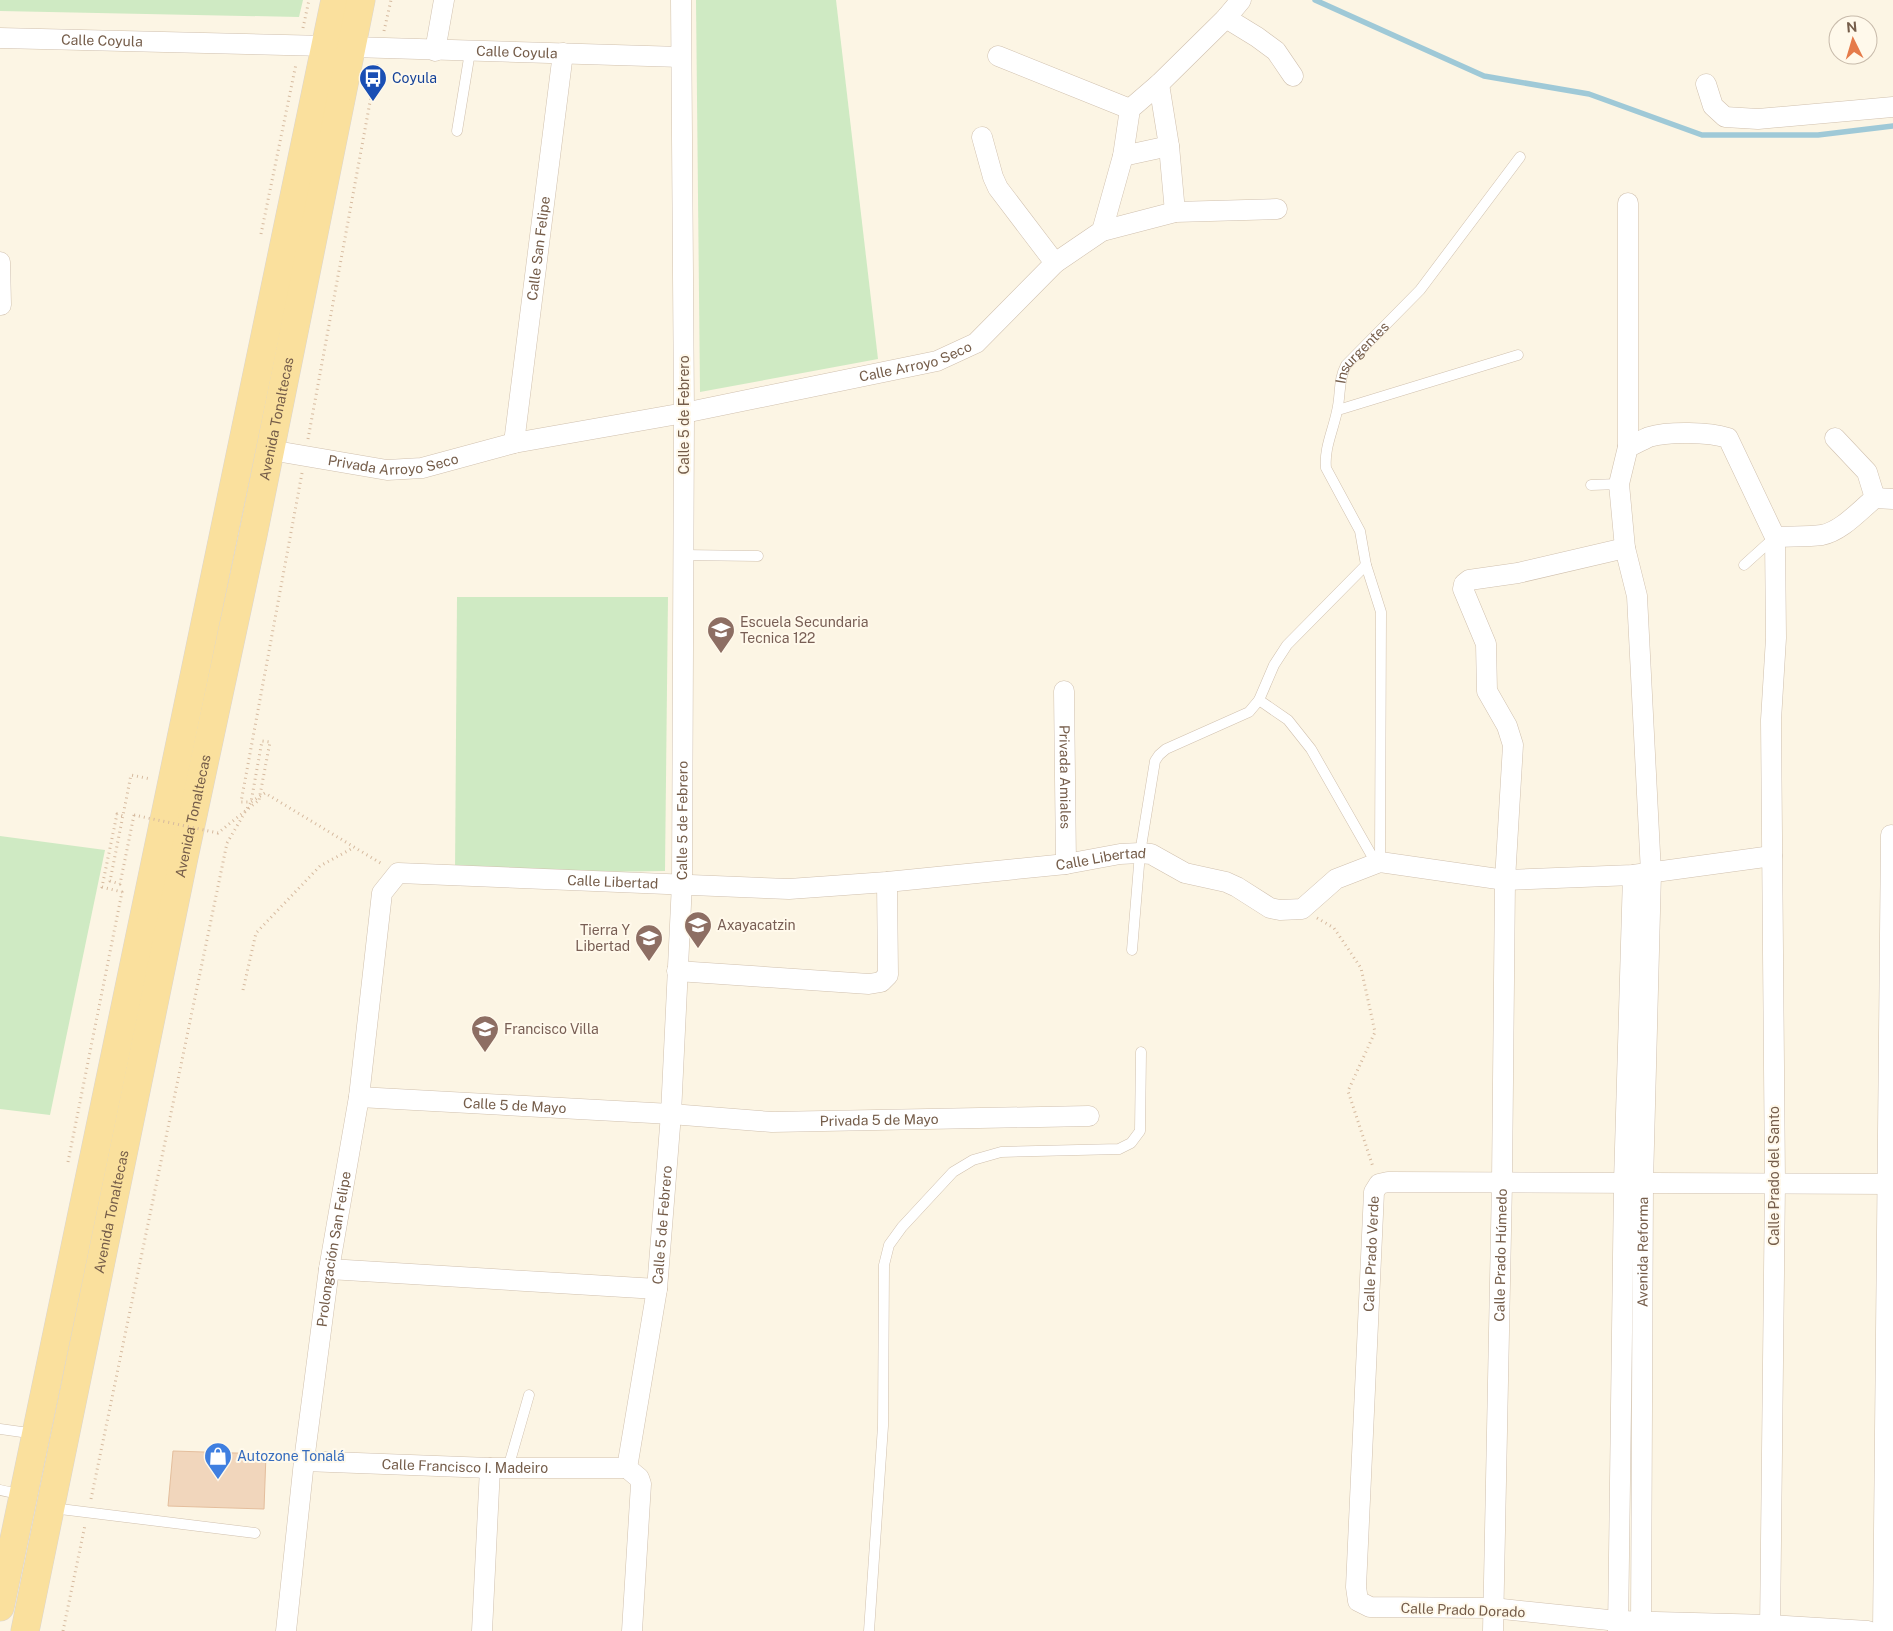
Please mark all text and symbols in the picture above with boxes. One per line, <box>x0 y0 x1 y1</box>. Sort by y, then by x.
north arrow <box>1828 15 1878 65</box>
text: N <box>1846 19 1858 35</box>
street label: Calle Coyula <box>61 32 143 50</box>
street label: Calle Coyula <box>476 43 558 61</box>
bus stop icon: Coyula <box>358 63 388 102</box>
place label: Coyula <box>392 70 437 86</box>
street label: Calle San Felipe <box>524 195 553 302</box>
street label: Insurgentes <box>1333 318 1392 385</box>
street label: Calle Arroyo Seco <box>858 338 974 385</box>
street label: Calle 5 de Febrero <box>676 355 692 475</box>
street label: Avenida Tonaltecas <box>256 356 297 482</box>
street label: Privada Arroyo Seco <box>327 450 460 478</box>
place label: Escuela Secundaria Tecnica 122 <box>740 614 869 646</box>
school or university icon: Escuela Secundaria Tecnica 122 <box>706 615 736 654</box>
street label: Privada Amiales <box>1056 725 1074 829</box>
street label: Avenida Tonaltecas <box>172 753 214 879</box>
street label: Calle 5 de Febrero <box>674 761 691 880</box>
street label: Calle Libertad <box>1055 845 1147 873</box>
street label: Calle Libertad <box>567 872 659 892</box>
school or university icon: Axayacatzin <box>683 910 713 949</box>
place label: Axayacatzin <box>717 917 796 933</box>
place label: Tierra Y Libertad <box>575 922 630 954</box>
school or university icon: Tierra Y Libertad <box>634 923 664 962</box>
school or university icon: Francisco Villa <box>470 1014 500 1053</box>
place label: Francisco Villa <box>504 1021 599 1037</box>
street label: Calle 5 de Mayo <box>463 1095 567 1116</box>
street label: Calle Prado del Santo <box>1766 1106 1782 1246</box>
street label: Privada 5 de Mayo <box>820 1111 939 1129</box>
street label: Avenida Tonaltecas <box>91 1149 132 1275</box>
street label: Calle 5 de Febrero <box>649 1165 675 1285</box>
street label: Prolongación San Felipe <box>314 1170 354 1328</box>
street label: Calle Prado Húmedo <box>1491 1188 1510 1322</box>
street label: Calle Prado Verde <box>1361 1195 1382 1312</box>
street label: Avenida Reforma <box>1634 1197 1651 1307</box>
shop icon: Autozone Tonalá <box>203 1441 233 1480</box>
place label: Autozone Tonalá <box>237 1448 345 1464</box>
street label: Calle Francisco I. Madeiro <box>381 1456 548 1476</box>
street label: Calle Prado Dorado <box>1400 1600 1526 1620</box>

